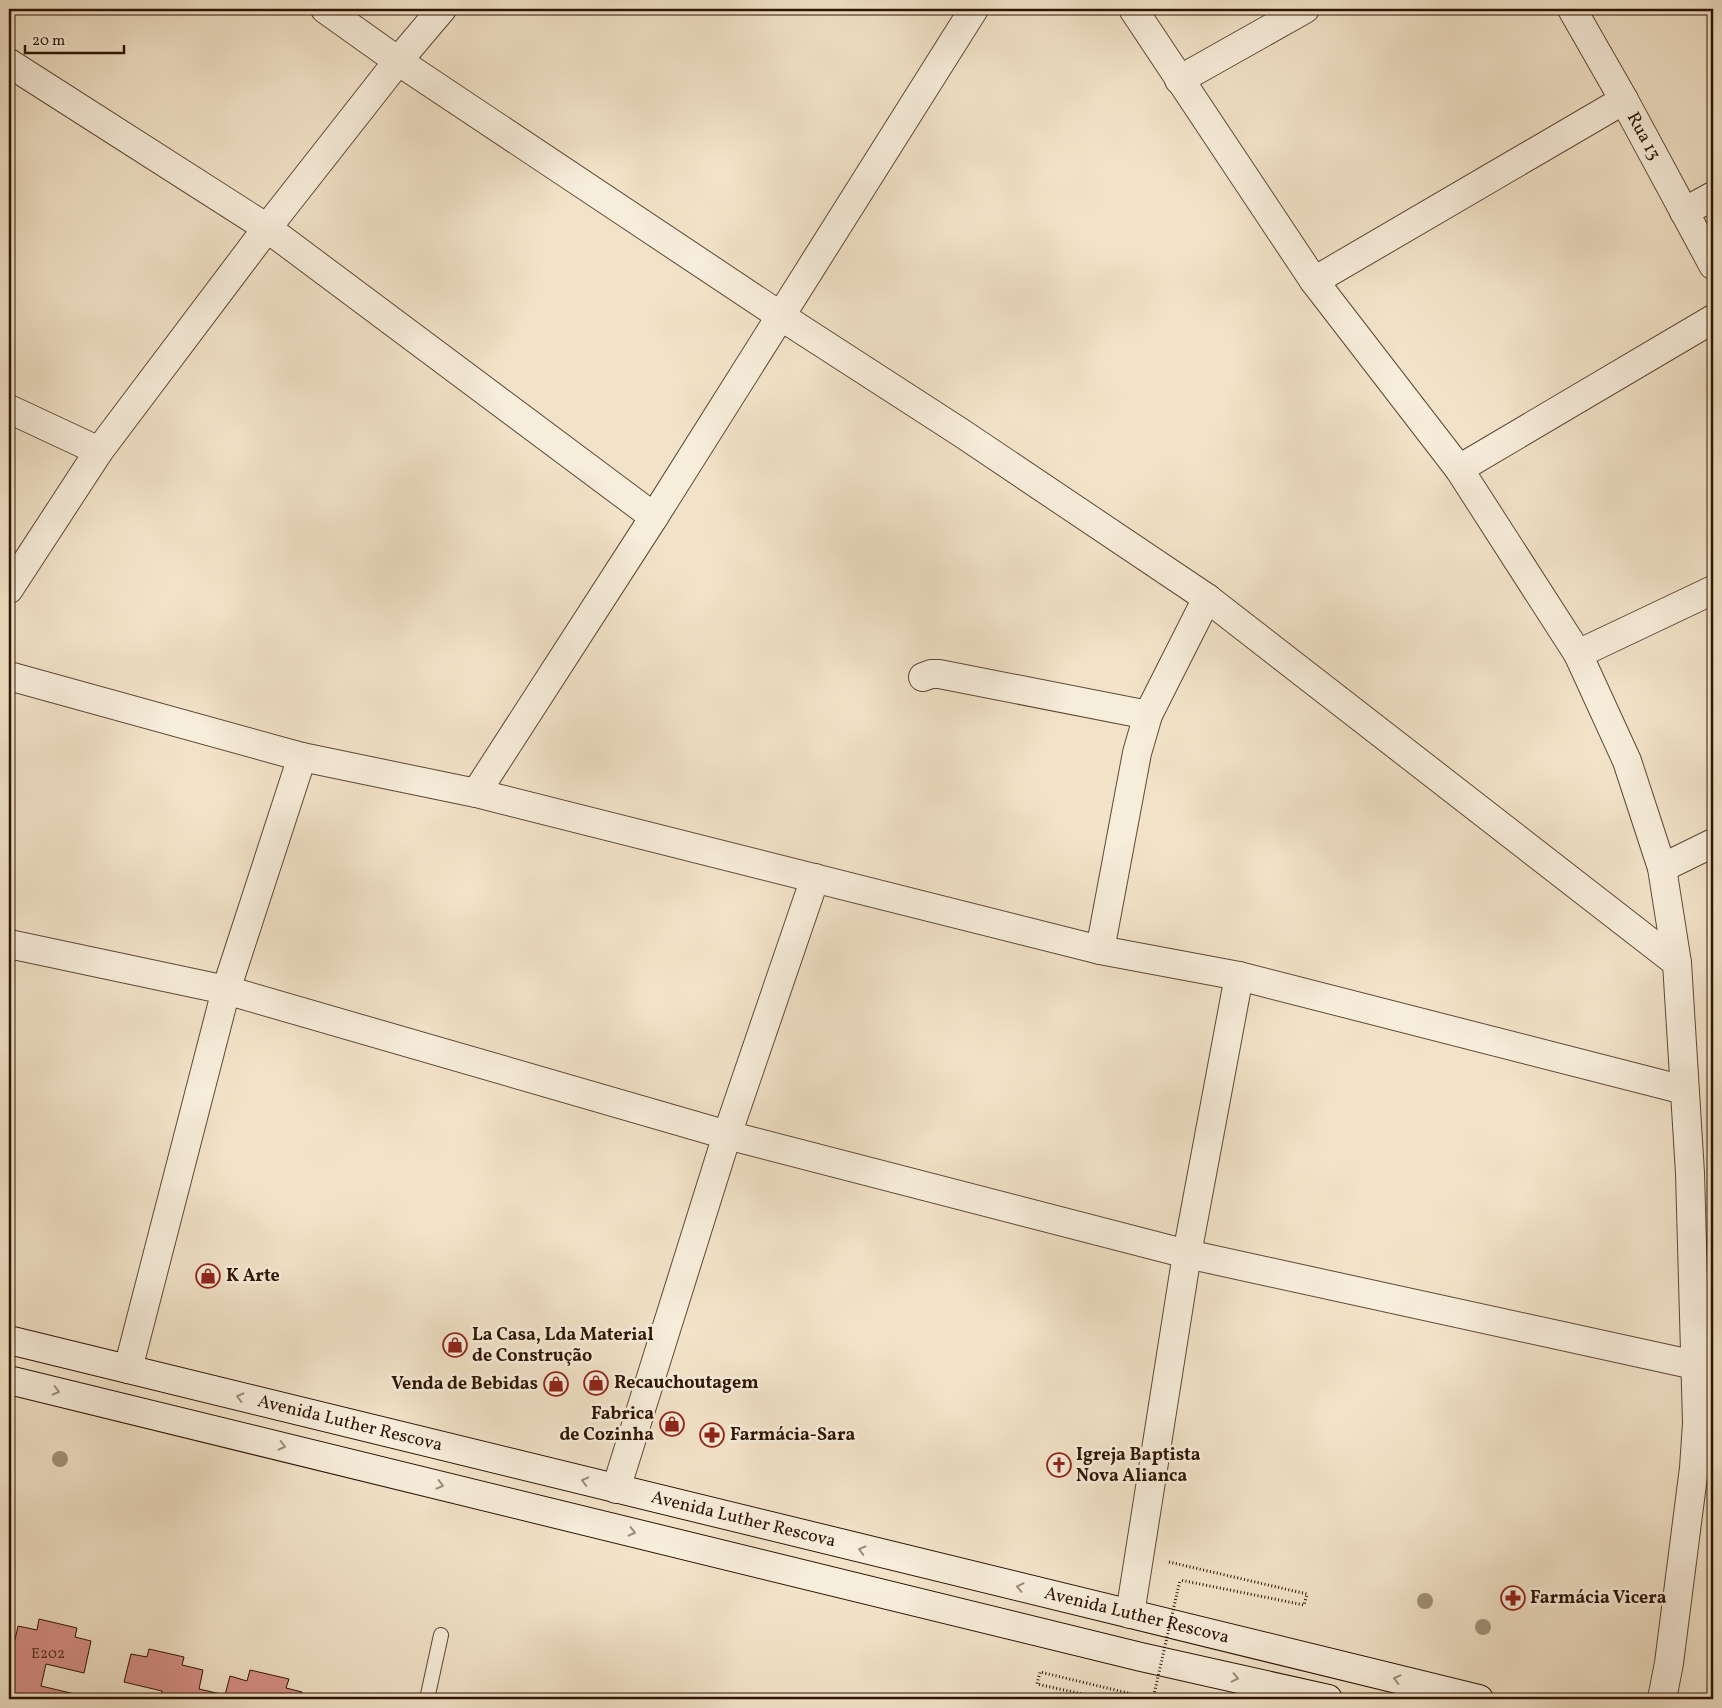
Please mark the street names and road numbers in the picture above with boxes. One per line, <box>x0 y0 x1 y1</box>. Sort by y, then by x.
street label: Rua 13 <box>1620 108 1667 165</box>
street label: Avenida Luther Rescova <box>255 1389 445 1458</box>
street label: Avenida Luther Rescova <box>648 1485 838 1554</box>
street label: Avenida Luther Rescova <box>1042 1581 1232 1650</box>

